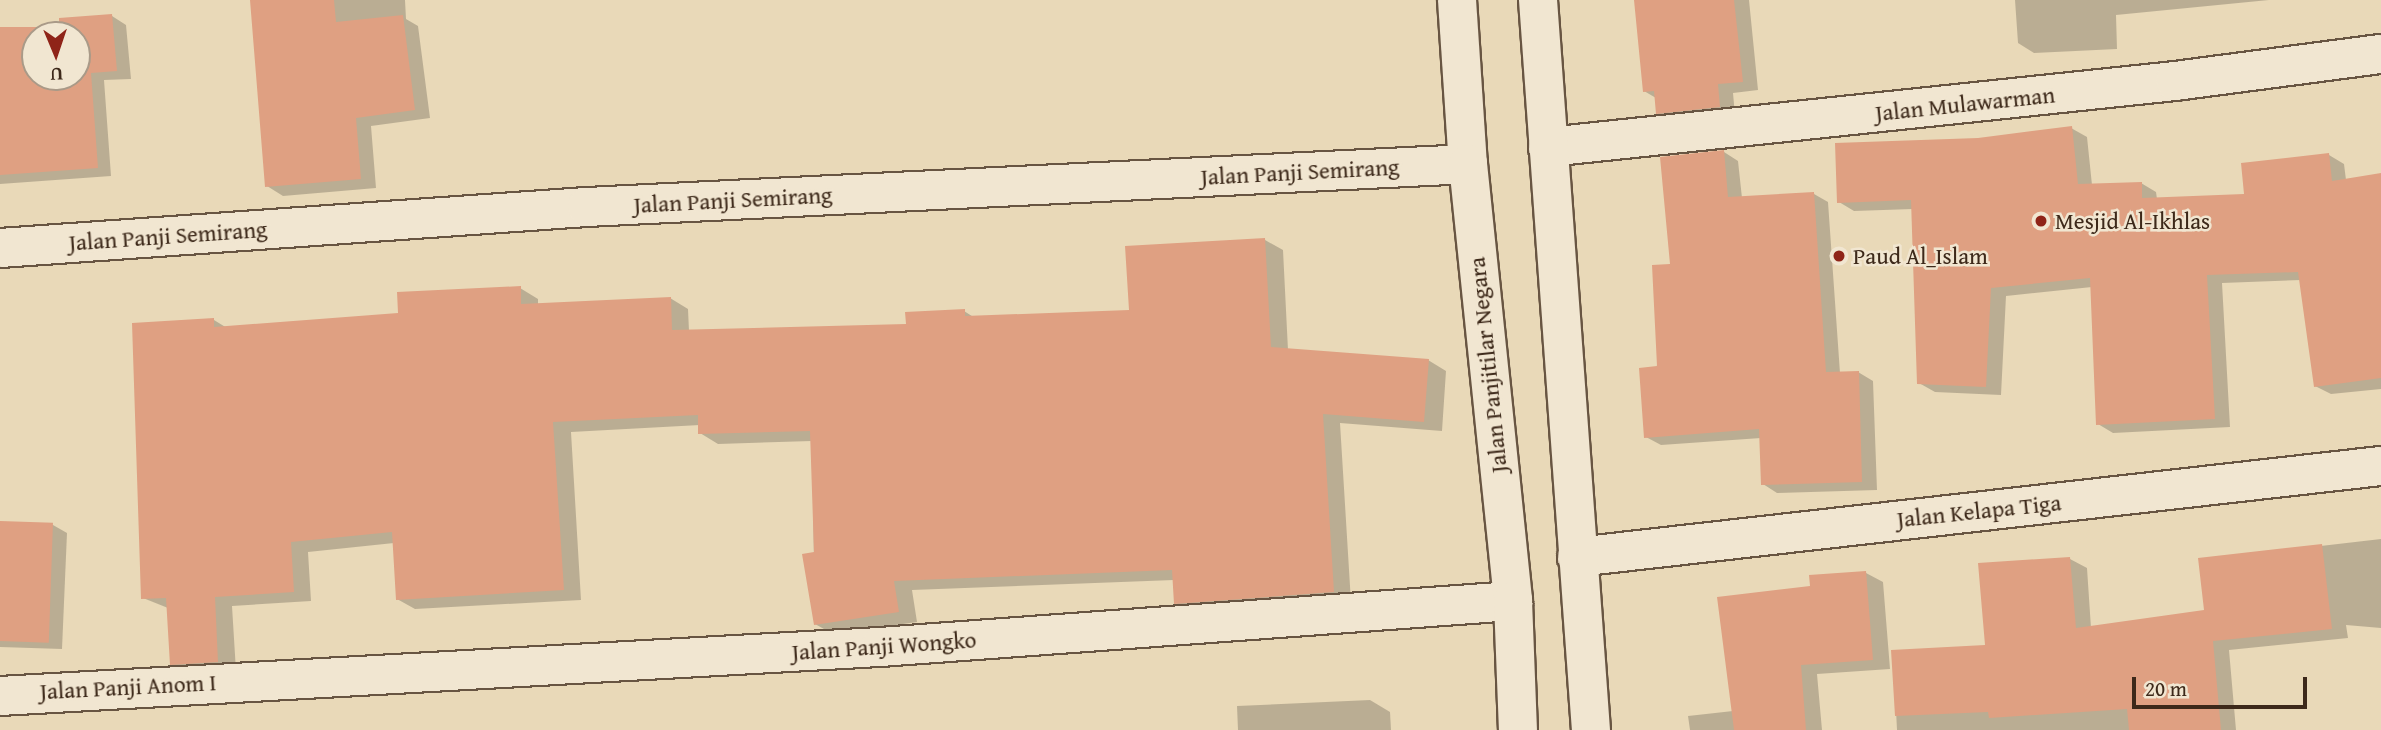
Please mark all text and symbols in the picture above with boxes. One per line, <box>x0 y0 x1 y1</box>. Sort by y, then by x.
north arrow <box>21 21 91 91</box>
text: U <box>50 61 64 89</box>
street label: Jalan Mulawarman <box>1874 81 2056 127</box>
street label: Jalan Panji Semirang <box>1200 153 1400 191</box>
street label: Jalan Panji Semirang <box>633 181 833 219</box>
place label: Mesjid Al-Ikhlas <box>2055 207 2210 235</box>
marker: Mesjid Al-Ikhlas <box>2033 213 2049 229</box>
street label: Jalan Panji Semirang <box>68 215 268 257</box>
place label: Paud Al_Islam <box>1853 242 1988 270</box>
marker: Paud Al_Islam <box>1831 248 1847 264</box>
street label: Jalan Panjitilar Negara <box>1463 256 1513 474</box>
street label: Jalan Kelapa Tiga <box>1895 489 2063 533</box>
street label: Jalan Panji Wongko <box>791 626 977 666</box>
scale bar <box>2136 664 2311 708</box>
street label: Jalan Panji Anom I <box>39 669 217 705</box>
text: 20 m <box>2145 673 2187 704</box>

